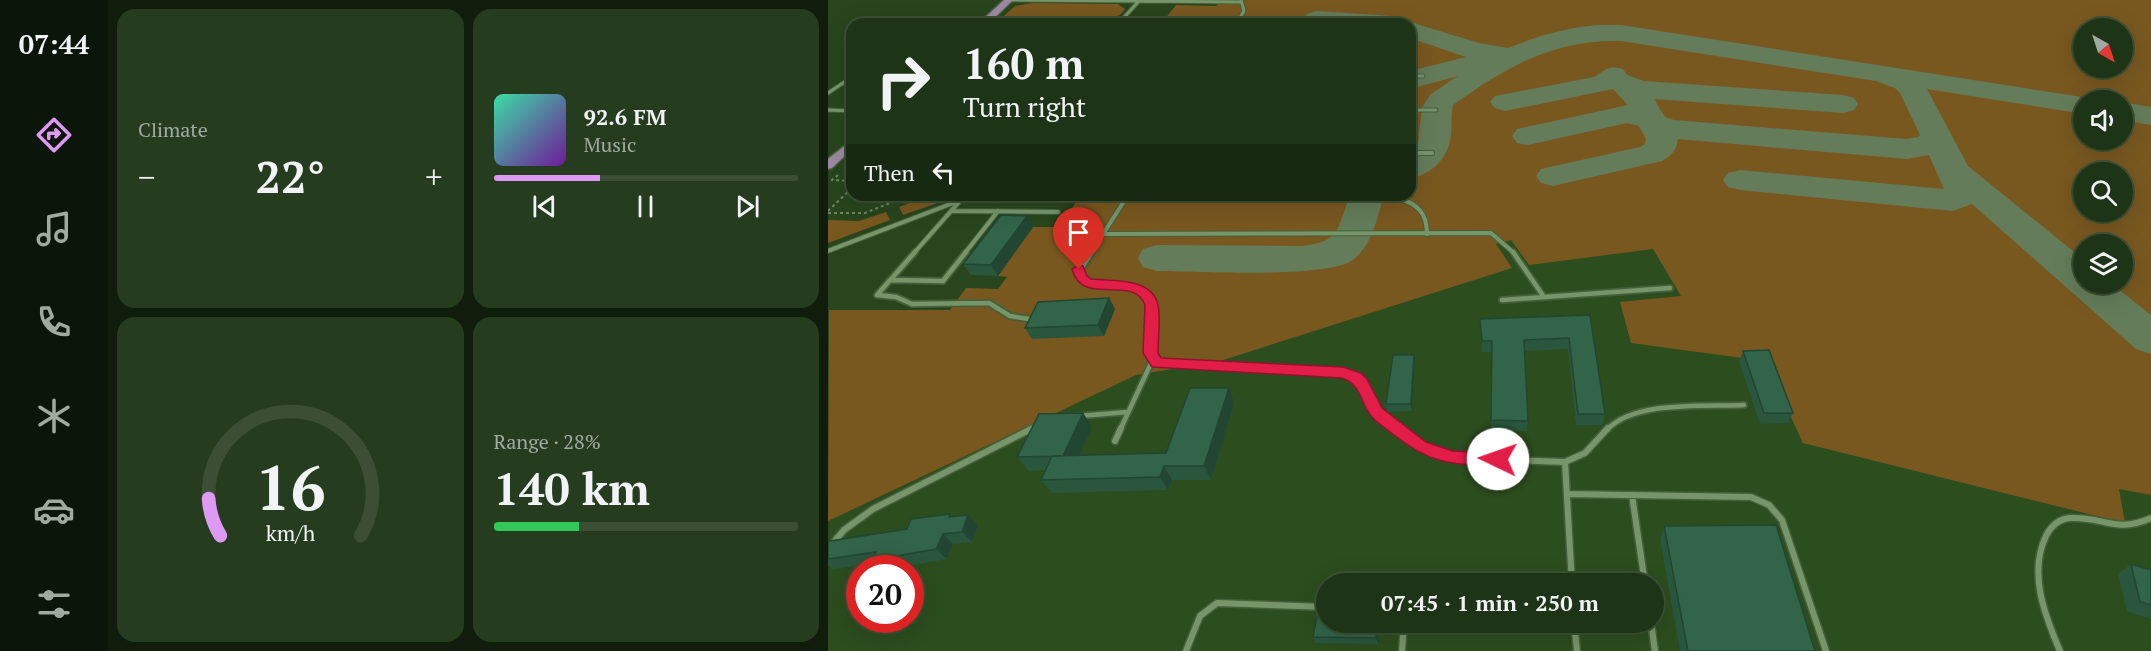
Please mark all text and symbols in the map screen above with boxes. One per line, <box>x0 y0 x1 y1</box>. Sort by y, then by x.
north arrow <box>2073 18 2133 78</box>
map controls <box>2073 18 2133 294</box>
text: 07:44 <box>19 26 89 62</box>
text: 160 m <box>963 35 1084 91</box>
icon: right <box>864 42 942 120</box>
text: Turn right <box>963 89 1086 125</box>
button: sound <box>2073 90 2133 150</box>
text: 92.6 FM <box>584 102 666 131</box>
icon: directions <box>33 114 75 156</box>
text: Climate <box>138 116 208 143</box>
text: Music <box>584 131 636 158</box>
text: 22° <box>256 146 325 206</box>
text: − <box>138 155 156 198</box>
text: + <box>425 155 443 198</box>
icon: left <box>927 156 960 189</box>
text: Then <box>864 158 915 187</box>
button: search <box>2073 162 2133 222</box>
icon: previous <box>528 190 561 223</box>
icon: pause <box>629 190 662 223</box>
icon: next <box>731 190 764 223</box>
pin <box>1053 207 1104 269</box>
icon: music <box>33 208 75 250</box>
icon: arrive <box>1062 216 1095 249</box>
button: layers <box>2073 234 2133 294</box>
icon: phone <box>33 301 75 343</box>
icon: climate <box>33 395 75 437</box>
position arrow <box>1466 427 1530 491</box>
text: Range · 28% <box>494 428 601 455</box>
text: 16 <box>255 445 326 528</box>
text: 140 km <box>494 458 650 518</box>
icon: car <box>33 489 75 531</box>
text: km/h <box>265 520 315 548</box>
speed limit sign: 20 <box>846 555 924 633</box>
icon: filters <box>33 583 75 625</box>
text: 07:45 · 1 min · 250 m <box>1381 588 1599 617</box>

